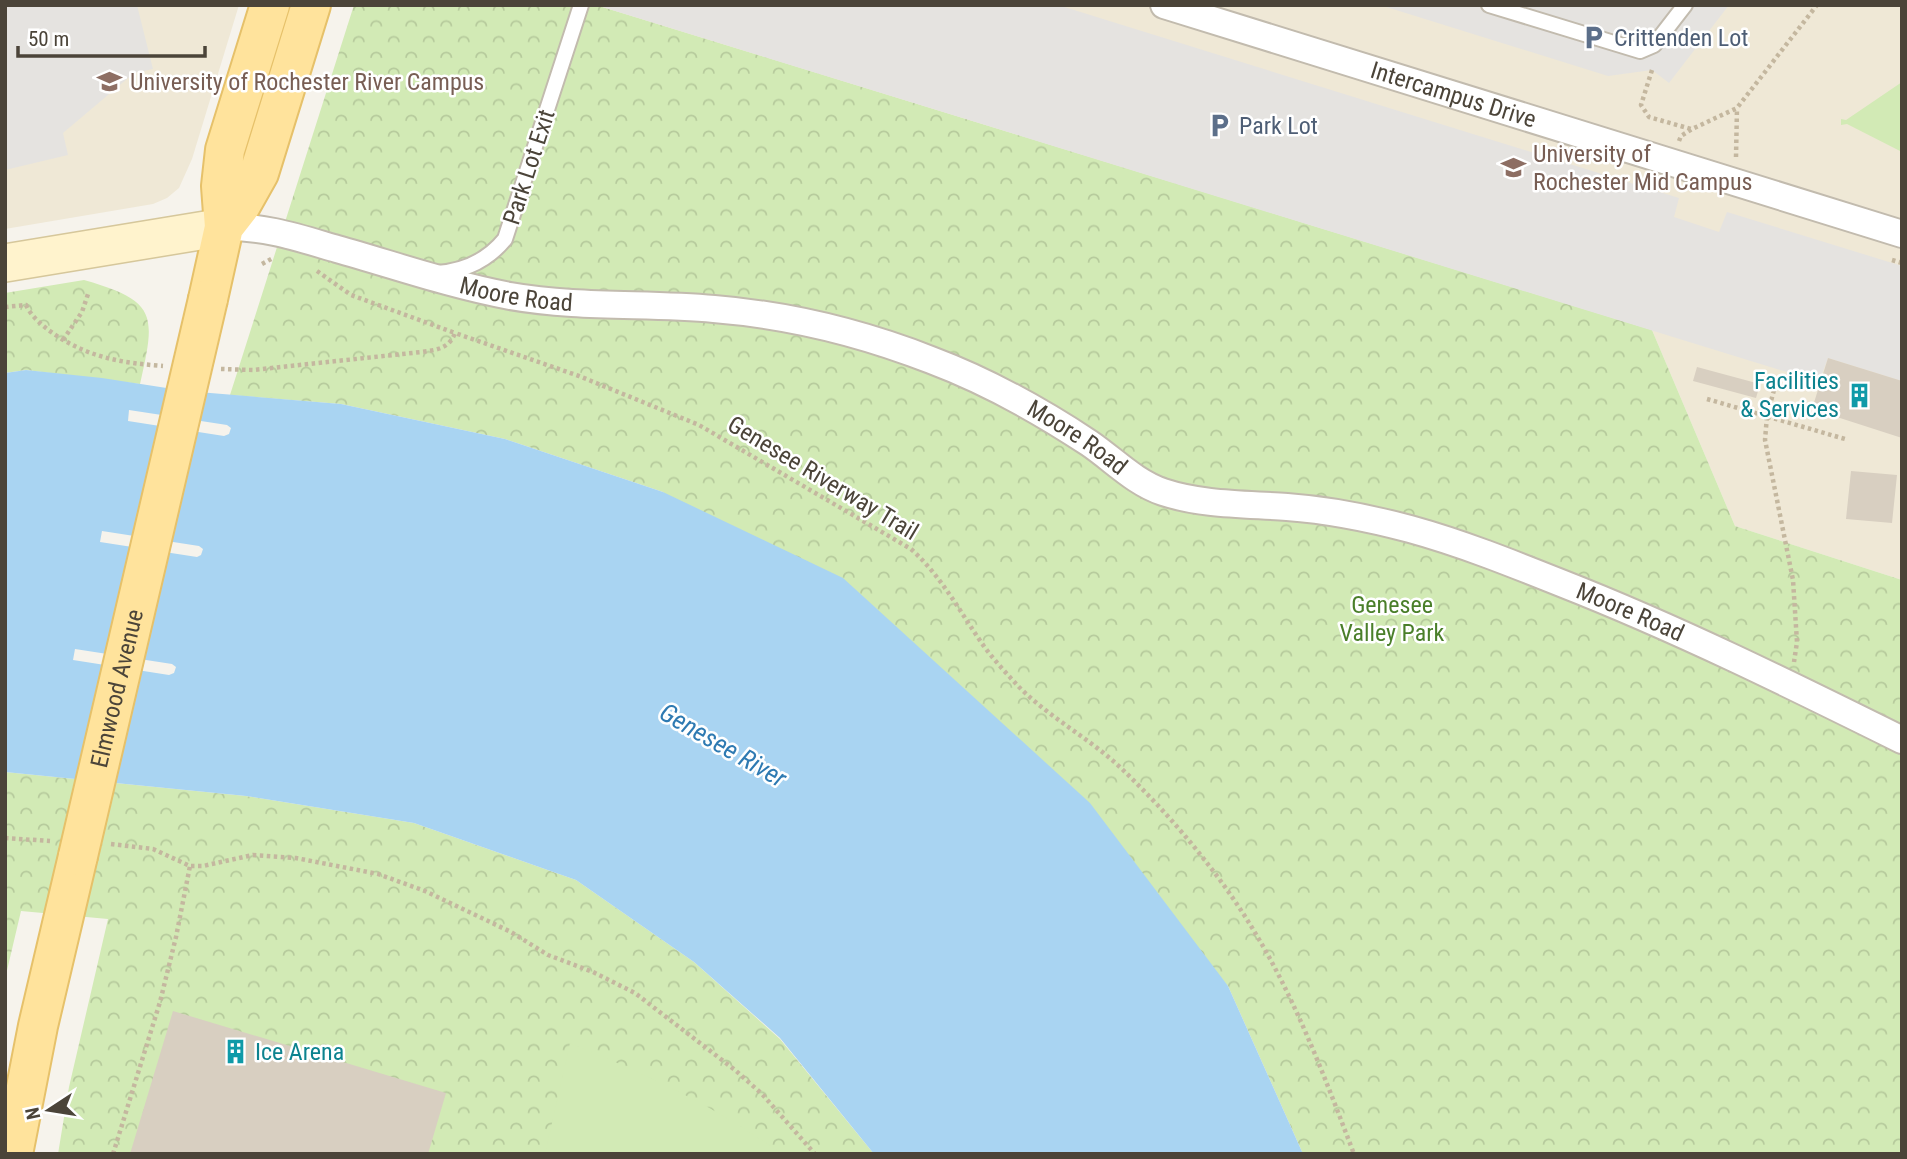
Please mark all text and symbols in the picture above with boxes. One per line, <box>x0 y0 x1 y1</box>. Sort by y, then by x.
scale bar <box>18 14 205 58</box>
parking icon: Crittenden Lot <box>1580 24 1608 52</box>
place label: Crittenden Lot <box>1614 24 1748 52</box>
text: 50 m <box>28 27 69 51</box>
street label: Intercampus Drive <box>1367 56 1539 134</box>
school or university icon: University of Rochester River Campus <box>96 68 124 96</box>
place label: University of Rochester River Campus <box>130 68 484 96</box>
street label: Park Lot Exit <box>497 106 561 228</box>
parking icon: Park Lot <box>1205 112 1233 140</box>
place label: Park Lot <box>1239 112 1318 140</box>
place label: University of Rochester Mid Campus <box>1533 140 1752 196</box>
school or university icon: University of Rochester Mid Campus <box>1499 154 1527 182</box>
street label: Moore Road <box>457 271 574 317</box>
place label: Facilities & Services <box>1740 367 1839 423</box>
building icon: Facilities & Services <box>1845 381 1873 409</box>
street label: Moore Road <box>1022 394 1133 481</box>
street label: Genesee Riverway Trail <box>723 410 923 546</box>
street label: Moore Road <box>1572 577 1688 647</box>
park label: Genesee Valley Park <box>1340 591 1445 647</box>
street label: Elmwood Avenue <box>85 607 149 770</box>
water label: Genesee River <box>654 697 793 794</box>
building icon: Ice Arena <box>221 1038 249 1066</box>
place label: Ice Arena <box>255 1038 344 1066</box>
north arrow <box>14 1075 84 1145</box>
text: N <box>20 1105 45 1122</box>

